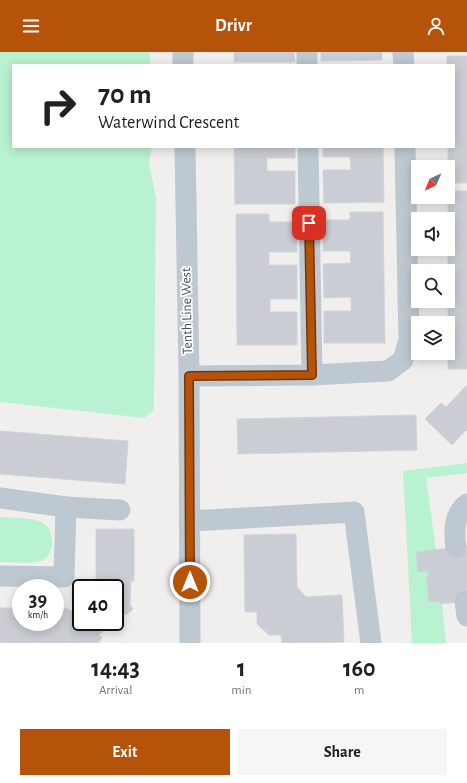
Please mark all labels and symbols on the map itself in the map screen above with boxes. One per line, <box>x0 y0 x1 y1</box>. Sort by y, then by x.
north arrow <box>411 160 455 204</box>
pin <box>292 206 326 240</box>
street label: Tenth Line West <box>179 267 195 355</box>
position arrow <box>169 561 211 603</box>
speed limit sign: 40 <box>72 579 124 631</box>

